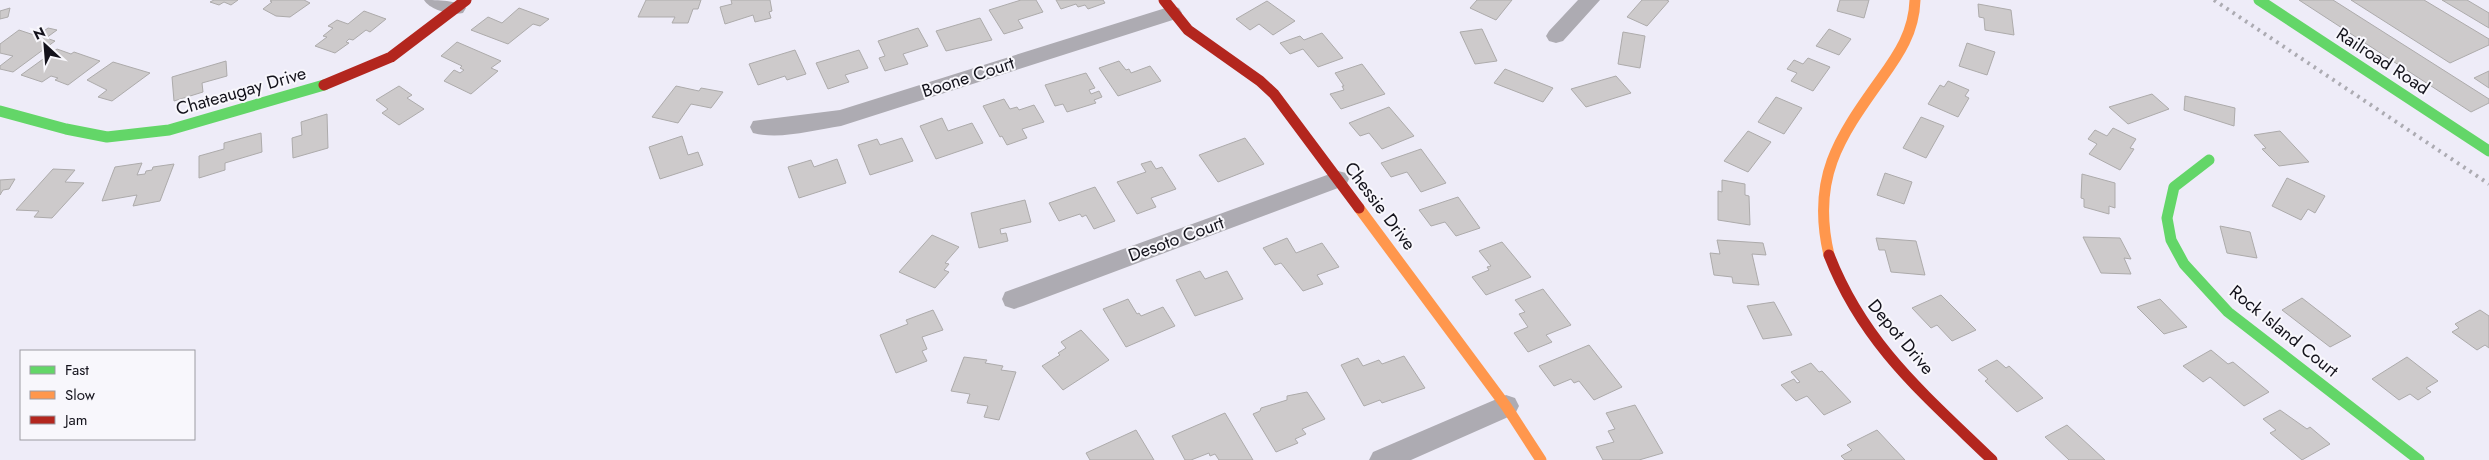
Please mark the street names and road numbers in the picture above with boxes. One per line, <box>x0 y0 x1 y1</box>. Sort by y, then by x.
street label: Railroad Road <box>2331 21 2435 101</box>
street label: Boone Court <box>918 50 1018 104</box>
street label: Chateaugay Drive <box>173 60 309 122</box>
street label: Chessie Drive <box>1338 156 1422 256</box>
street label: Desoto Court <box>1124 209 1228 268</box>
street label: Rock Island Court <box>2224 279 2345 384</box>
street label: Depot Drive <box>1862 294 1940 380</box>

